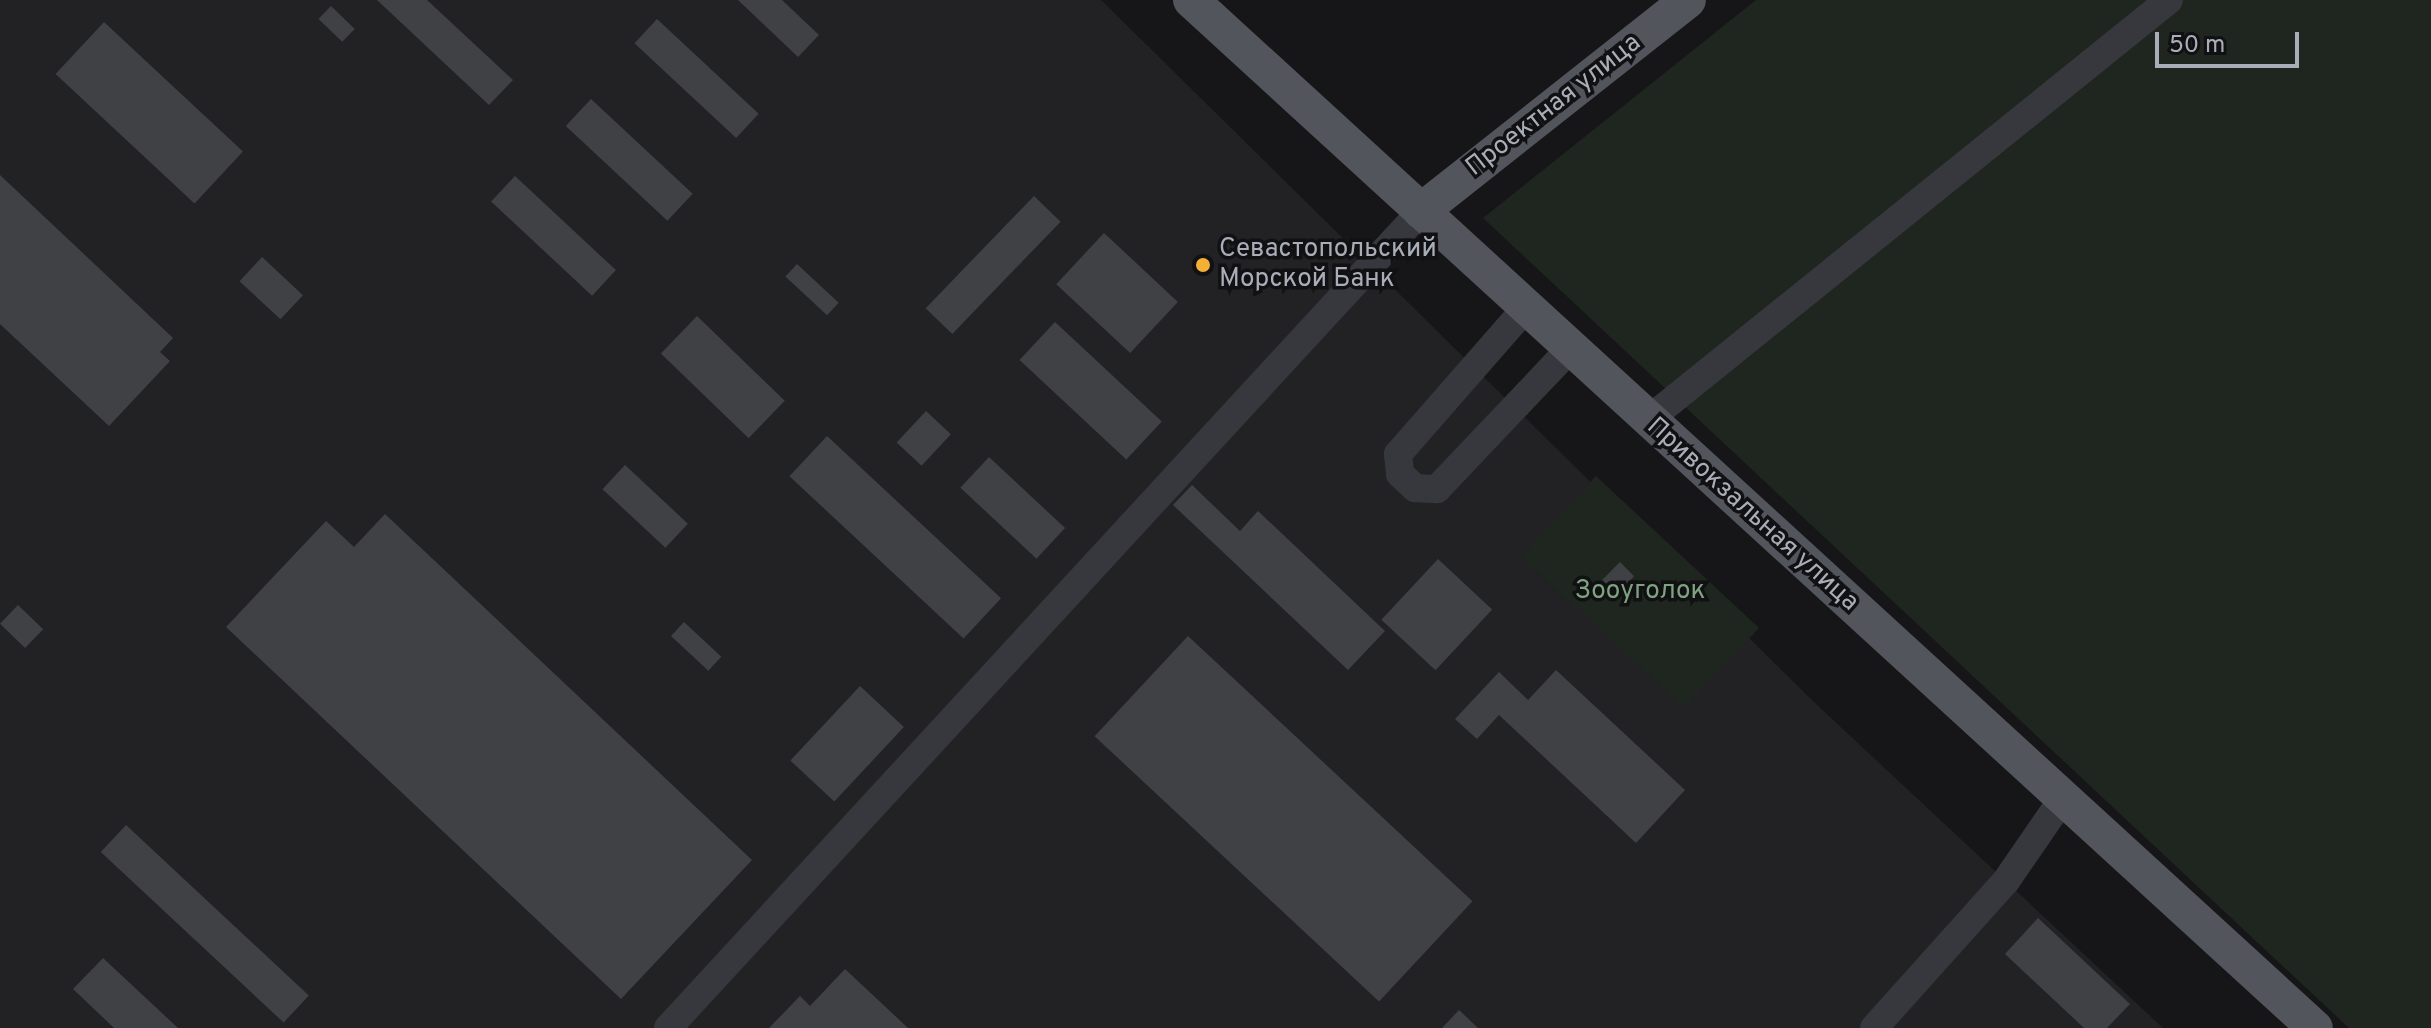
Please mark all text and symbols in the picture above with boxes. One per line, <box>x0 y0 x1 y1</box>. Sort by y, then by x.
scale bar <box>2159 16 2303 66</box>
street label: Проектная улица <box>1460 28 1648 184</box>
text: 50 m <box>2169 31 2225 61</box>
place label: Севастопольский Морской Банк <box>1219 234 1437 296</box>
marker: Севастопольский Морской Банк <box>1194 256 1212 274</box>
street label: Привокзальная улица <box>1640 412 1864 618</box>
park label: Зооуголок <box>1575 576 1705 608</box>

